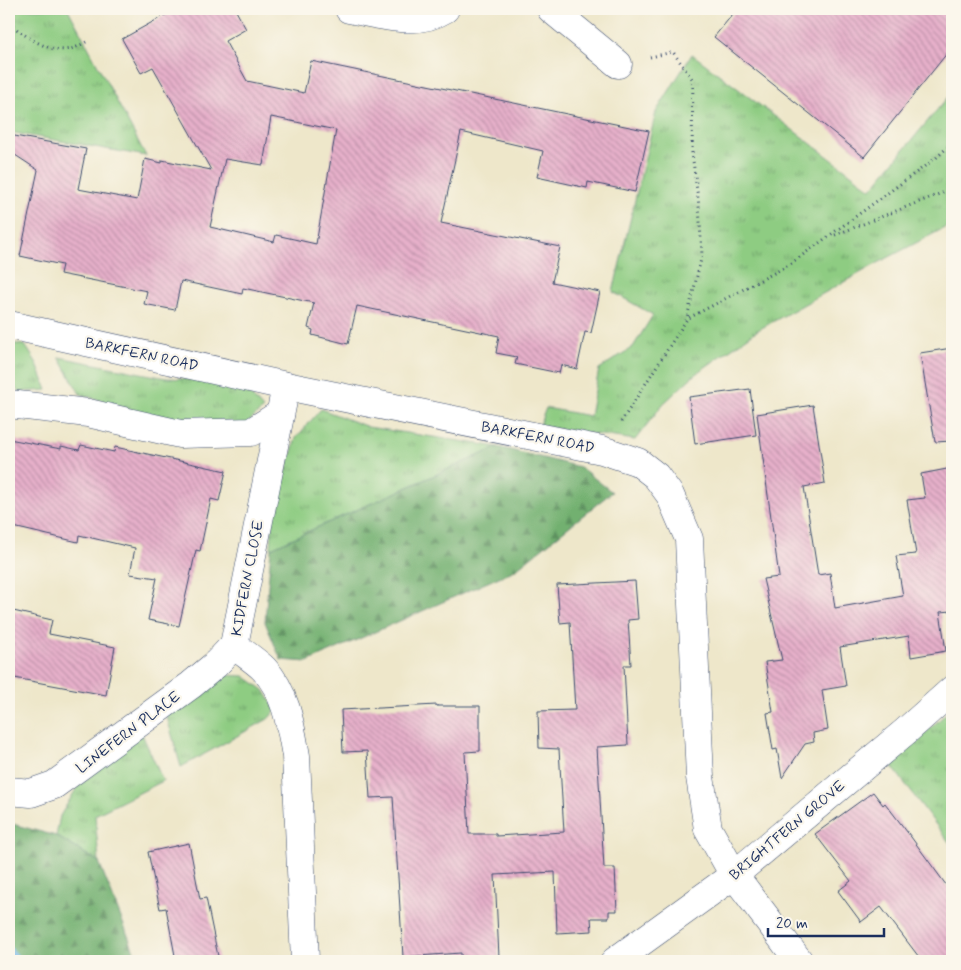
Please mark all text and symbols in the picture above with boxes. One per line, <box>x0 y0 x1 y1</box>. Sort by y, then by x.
street label: BARKFERN ROAD <box>83 333 200 377</box>
street label: BARKFERN ROAD <box>479 417 596 459</box>
street label: KIDFERN CLOSE <box>227 518 269 638</box>
street label: LINEFERN PLACE <box>72 687 185 779</box>
street label: BRIGHTFERN GROVE <box>725 776 850 885</box>
scale bar <box>768 905 885 937</box>
text: 20 m <box>776 914 808 934</box>

